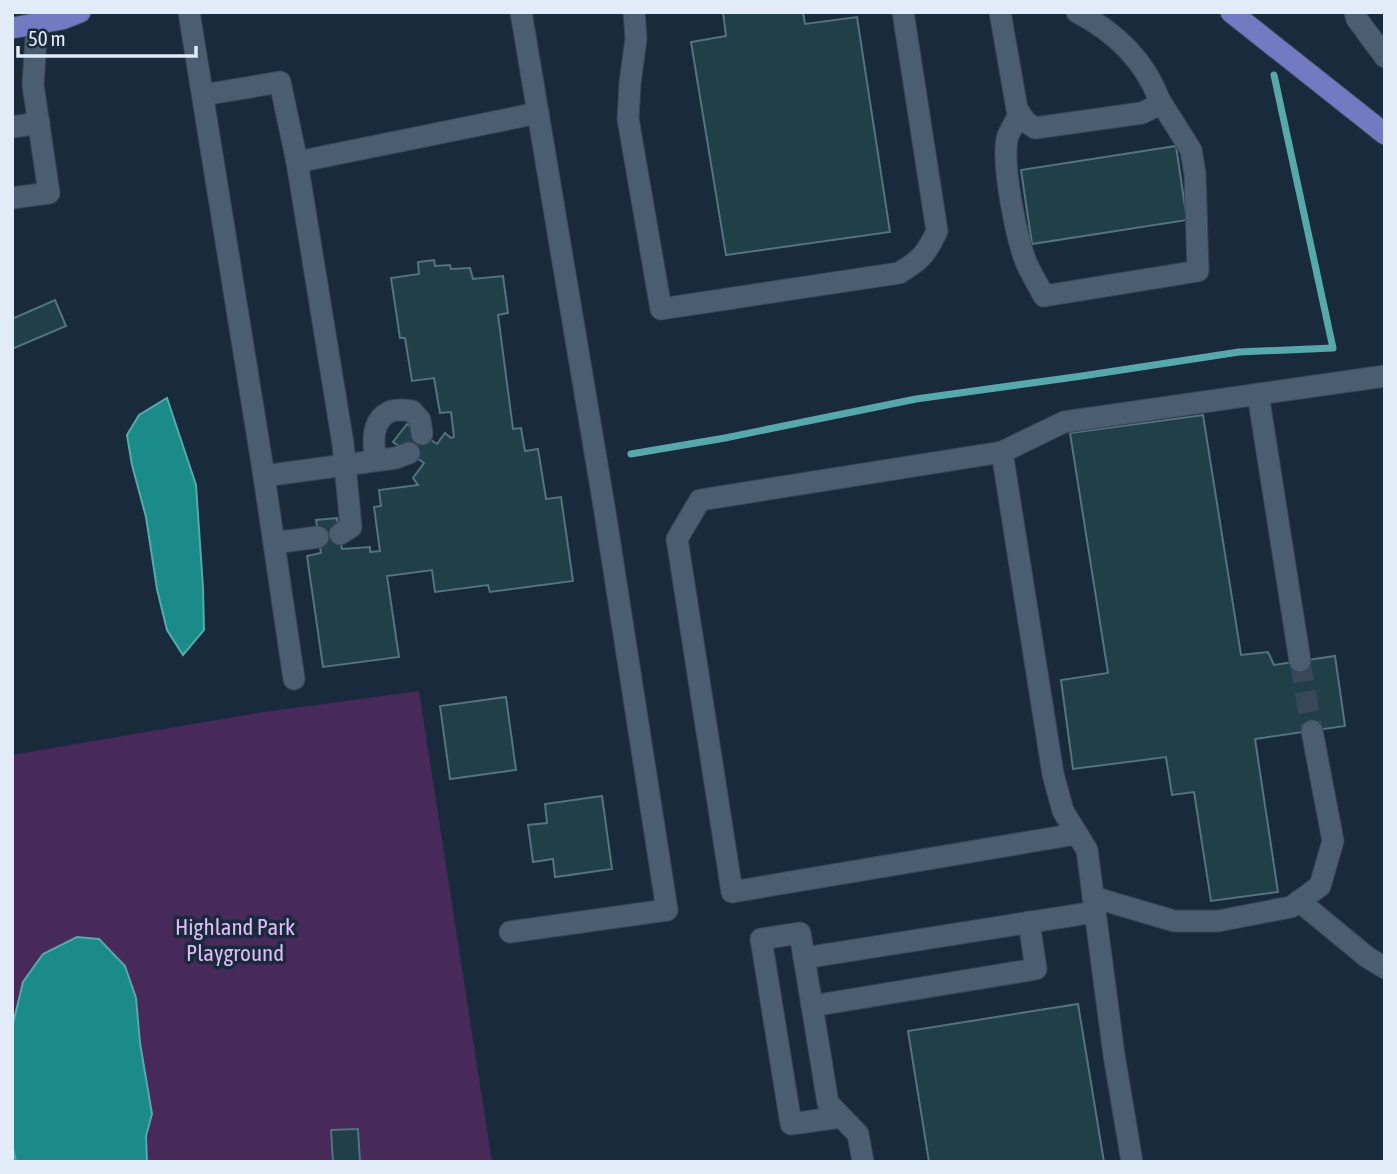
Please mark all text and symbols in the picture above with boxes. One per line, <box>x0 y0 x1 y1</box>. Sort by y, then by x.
scale bar <box>18 14 196 58</box>
text: 50 m <box>28 26 66 50</box>
park label: Highland Park Playground <box>175 914 295 966</box>

